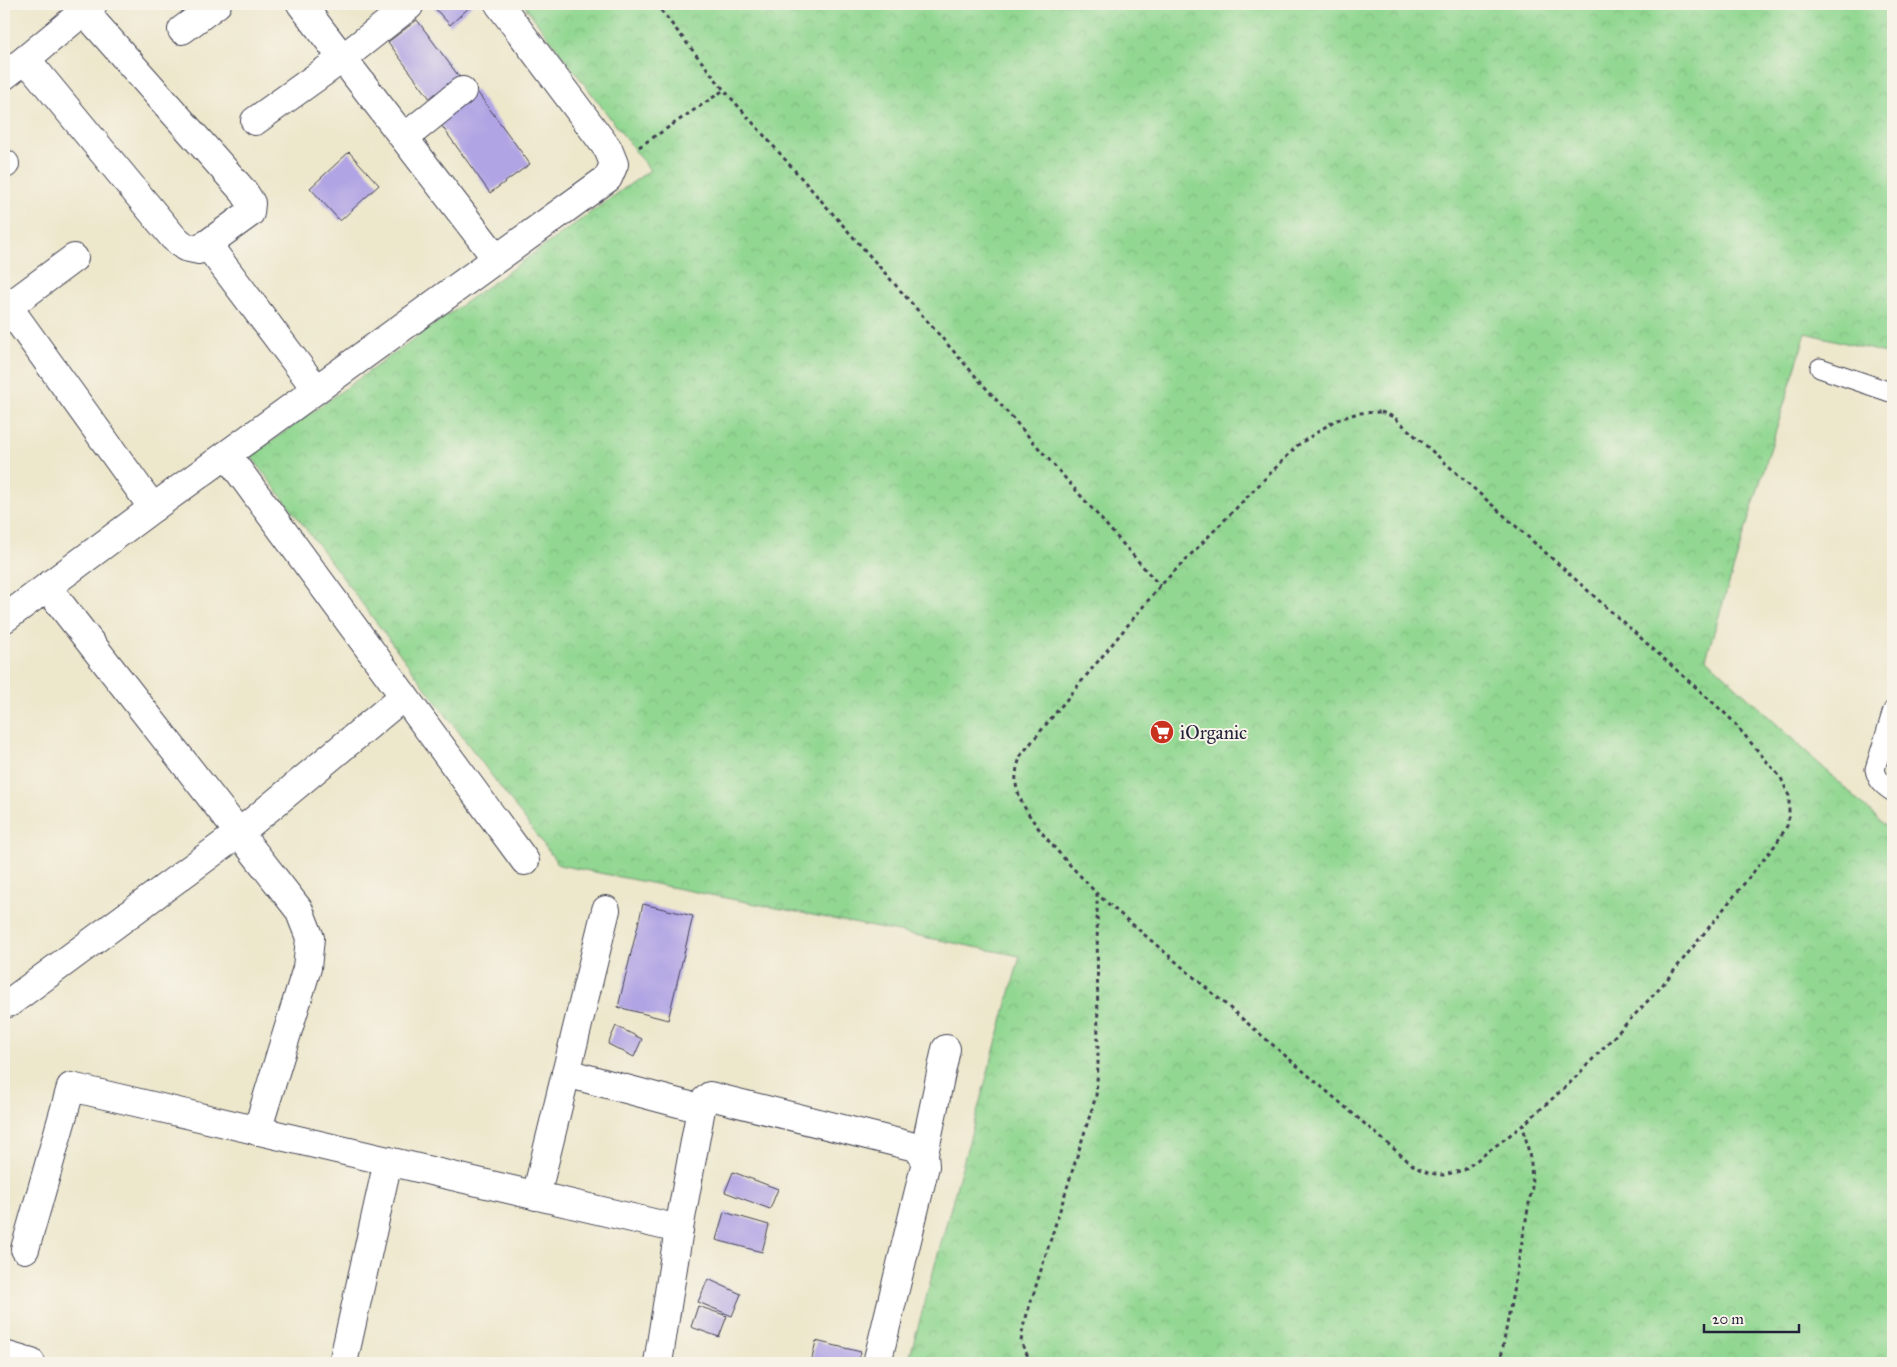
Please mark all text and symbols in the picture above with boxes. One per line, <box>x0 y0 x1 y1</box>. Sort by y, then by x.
supermarket icon: iOrganic <box>1149 719 1175 745</box>
place label: iOrganic <box>1180 721 1247 745</box>
scale bar <box>1704 1302 1800 1334</box>
text: 20 m <box>1712 1310 1744 1328</box>

